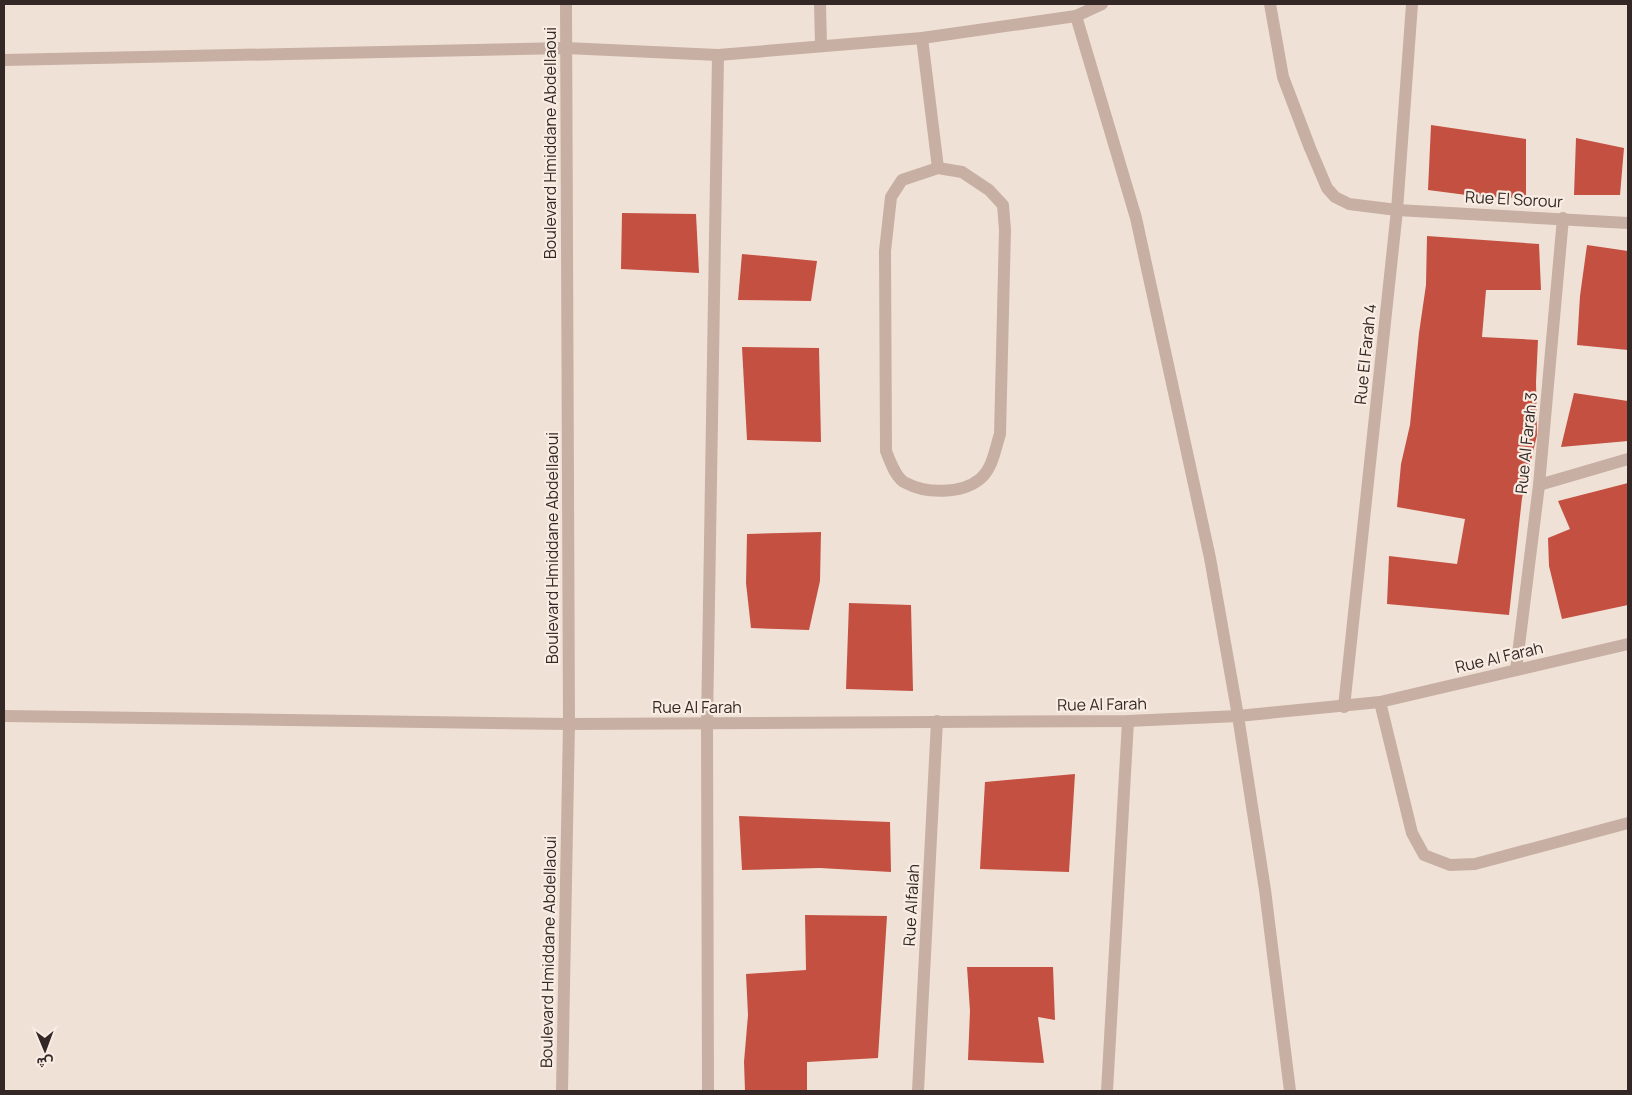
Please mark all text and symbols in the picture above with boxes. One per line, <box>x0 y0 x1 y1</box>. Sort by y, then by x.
street label: Boulevard Hmiddane Abdellaoui <box>539 27 561 259</box>
street label: Rue El Sorour <box>1465 185 1564 213</box>
street label: Rue El Farah 4 <box>1349 302 1381 406</box>
street label: Rue Al Farah 3 <box>1510 391 1542 495</box>
street label: Boulevard Hmiddane Abdellaoui <box>541 432 563 664</box>
street label: Rue Al Farah <box>1453 636 1545 678</box>
street label: Rue Al Farah <box>1057 692 1147 716</box>
street label: Rue Al Farah <box>652 696 742 718</box>
street label: Boulevard Hmiddane Abdellaoui <box>535 836 561 1068</box>
street label: Rue Alfalah <box>898 863 924 947</box>
north arrow <box>20 1025 70 1075</box>
text: ش <box>36 1054 54 1073</box>

